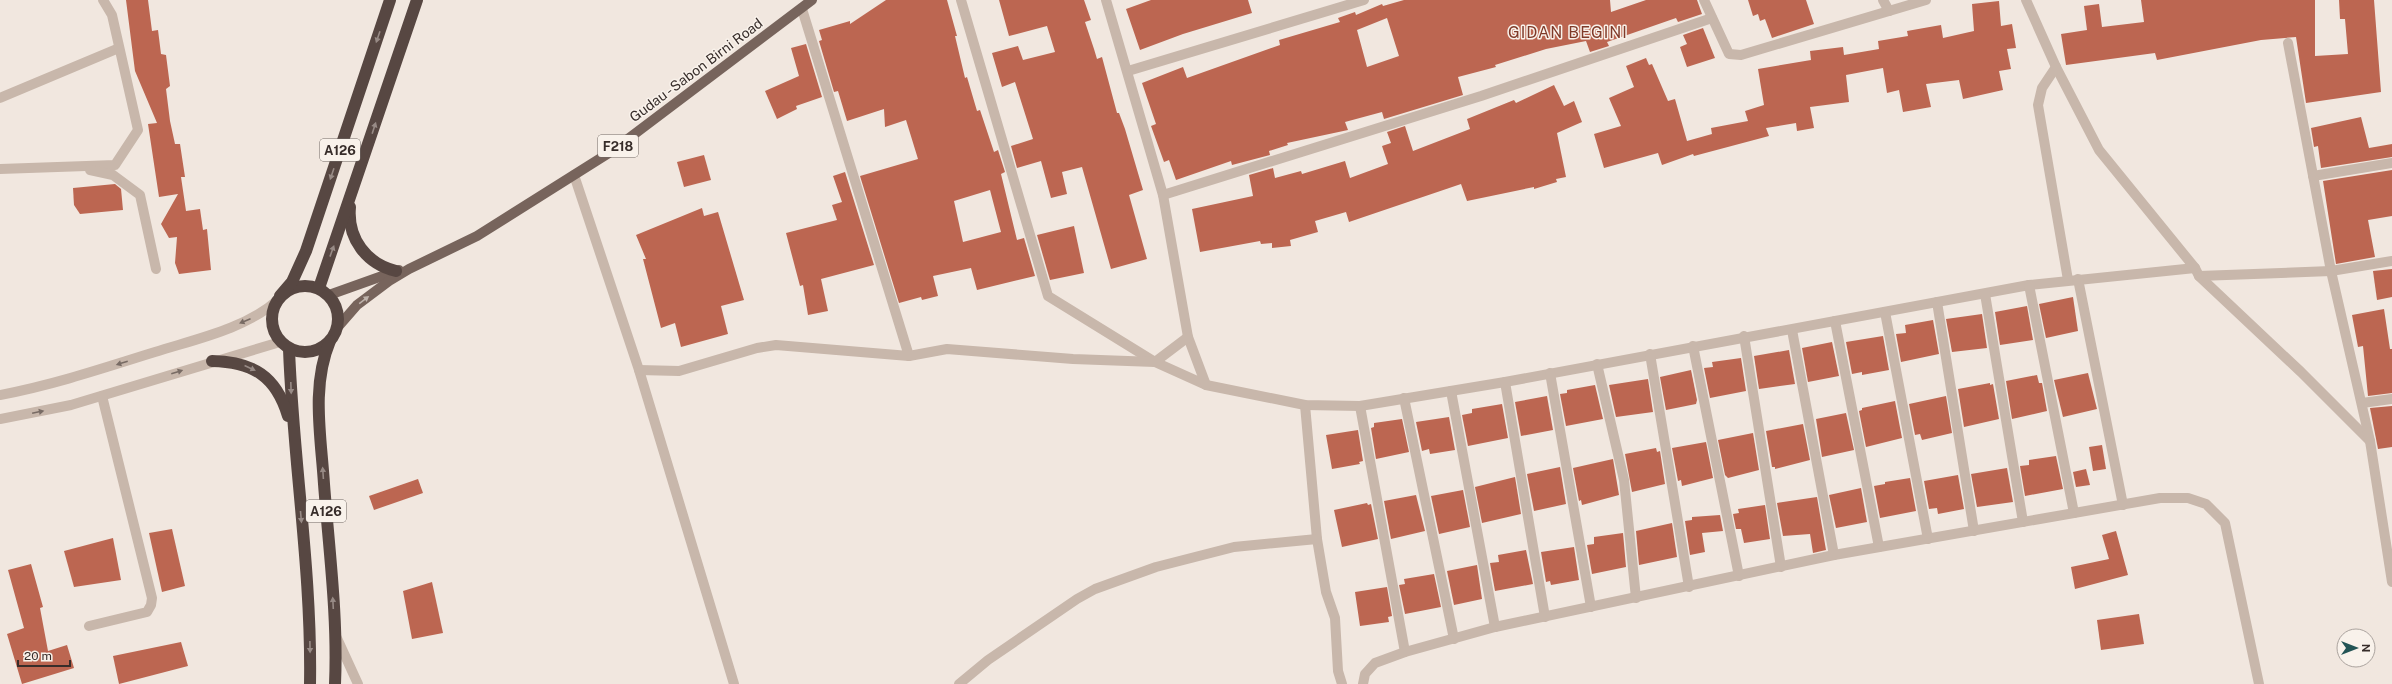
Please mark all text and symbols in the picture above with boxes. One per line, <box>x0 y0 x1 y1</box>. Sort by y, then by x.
street label: Gudau - Sabon Birni Road <box>626 15 766 125</box>
district label: GIDAN BEGINI <box>1508 23 1628 42</box>
one-way arrow <box>374 31 380 43</box>
one-way arrow <box>371 122 377 134</box>
road number: F218 <box>598 135 638 157</box>
road number: A126 <box>320 139 360 161</box>
one-way arrow <box>329 168 335 180</box>
one-way arrow <box>330 245 336 257</box>
one-way arrow <box>358 296 369 304</box>
one-way arrow <box>239 319 251 325</box>
one-way arrow <box>116 360 128 366</box>
one-way arrow <box>245 365 256 371</box>
one-way arrow <box>171 369 183 375</box>
one-way arrow <box>287 382 294 394</box>
one-way arrow <box>32 409 44 415</box>
one-way arrow <box>320 467 327 479</box>
road number: A126 <box>306 500 346 522</box>
one-way arrow <box>297 511 304 523</box>
one-way arrow <box>330 597 337 609</box>
north arrow <box>2336 628 2376 668</box>
one-way arrow <box>307 641 313 654</box>
scale bar <box>18 642 70 668</box>
text: N <box>2360 644 2372 652</box>
text: 20 m <box>24 649 52 663</box>

